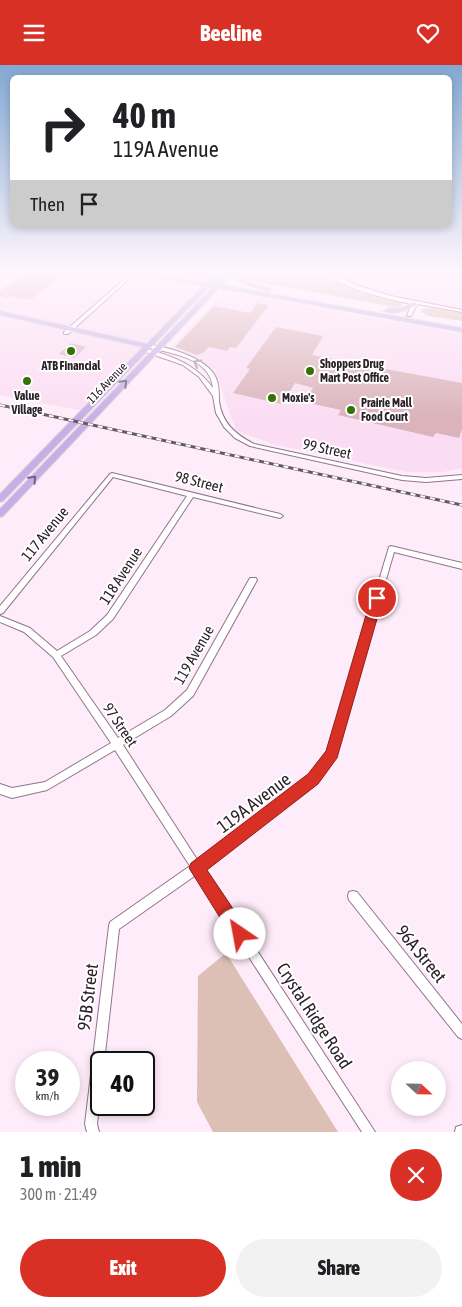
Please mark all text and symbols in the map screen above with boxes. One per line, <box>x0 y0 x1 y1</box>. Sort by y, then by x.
icon: menu <box>20 19 48 47</box>
icon: heart <box>414 19 442 47</box>
text: Beeline <box>200 20 262 46</box>
icon: right <box>30 95 95 160</box>
text: 40 m <box>113 95 176 135</box>
text: 119A Avenue <box>113 136 219 162</box>
icon: arrive <box>75 190 103 218</box>
text: Then <box>30 193 65 215</box>
marker: ATB Financial <box>65 345 77 357</box>
place label: Shoppers Drug Mart Post Office <box>320 357 390 385</box>
place label: ATB Financial <box>41 359 101 373</box>
one-way arrow <box>194 359 203 369</box>
street label: 116 Avenue <box>84 360 130 406</box>
marker: Shoppers Drug Mart Post Office <box>304 365 316 377</box>
marker: Value Village <box>21 375 33 387</box>
one-way arrow <box>118 380 127 389</box>
place label: Value Village <box>11 389 43 417</box>
place label: Moxie's <box>282 391 315 405</box>
marker: Moxie's <box>266 392 278 404</box>
place label: Prairie Mall Food Court <box>361 396 413 424</box>
marker: Prairie Mall Food Court <box>345 404 357 416</box>
street label: 99 Street <box>301 435 353 462</box>
street label: 98 Street <box>173 467 225 496</box>
one-way arrow <box>27 475 36 484</box>
street label: 117 Avenue <box>18 503 72 564</box>
street label: 118 Avenue <box>96 544 145 608</box>
pin <box>356 577 398 619</box>
icon: arrive <box>363 584 391 612</box>
street label: 119 Avenue <box>170 622 217 687</box>
street label: 97 Street <box>100 700 141 750</box>
street label: 119A Avenue <box>213 768 295 837</box>
position arrow <box>213 907 265 959</box>
street label: 96A Street <box>392 921 451 987</box>
street label: Crystal Ridge Road <box>272 959 356 1073</box>
street label: 95B Street <box>73 962 102 1032</box>
speed limit sign: 40 <box>90 1051 155 1116</box>
north arrow <box>391 1061 446 1116</box>
map controls <box>391 1061 446 1116</box>
text: 39 <box>36 1063 59 1091</box>
text: km/h <box>36 1089 59 1103</box>
text: 1 min <box>20 1149 81 1183</box>
button: close <box>390 1149 442 1201</box>
text: 300 m · 21:49 <box>20 1185 97 1203</box>
button: Exit <box>20 1239 226 1297</box>
button: Share <box>236 1239 442 1297</box>

